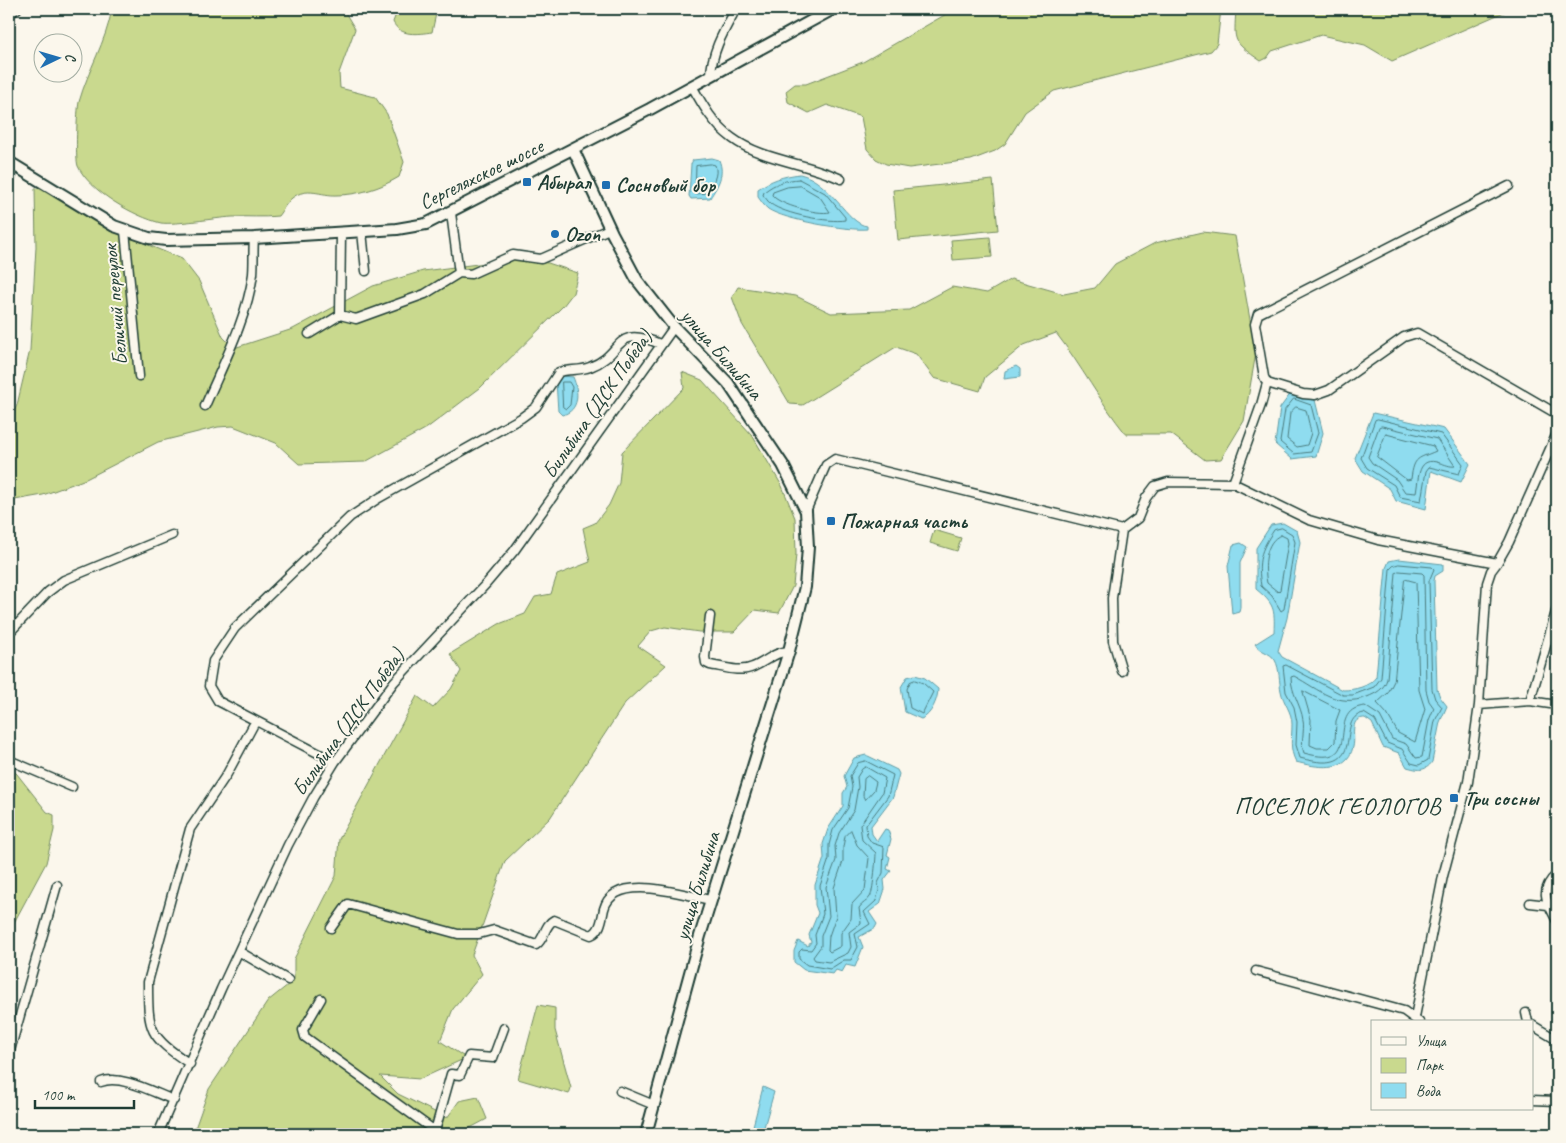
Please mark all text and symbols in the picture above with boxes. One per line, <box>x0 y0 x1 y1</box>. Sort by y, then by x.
north arrow <box>32 32 82 82</box>
text: С <box>62 53 79 63</box>
street label: Сергеляхское шоссе <box>415 132 549 215</box>
place label: Абырал <box>537 169 593 195</box>
place label: Сосновый бор <box>616 172 717 198</box>
marker: Абырал <box>521 176 533 188</box>
marker: Сосновый бор <box>600 179 612 191</box>
place label: Ozon <box>565 221 600 247</box>
marker: Ozon <box>549 228 561 240</box>
street label: Беличий переулок <box>97 241 133 367</box>
street label: улица Билибина <box>674 302 770 406</box>
street label: Билибина (ДСК Победа) <box>536 324 659 483</box>
place label: Пожарная часть <box>841 508 969 534</box>
marker: Пожарная часть <box>825 515 837 527</box>
street label: Билибина (ДСК Победа) <box>286 643 411 801</box>
place label: Три сосны <box>1464 785 1541 811</box>
district label: ПОСЕЛОК ГЕОЛОГОВ <box>1235 791 1442 821</box>
marker: Три сосны <box>1448 792 1460 804</box>
street label: улица Билибина <box>668 827 726 945</box>
legend <box>1371 1020 1534 1110</box>
text: Улица <box>1416 1032 1447 1051</box>
text: Парк <box>1416 1056 1444 1075</box>
scale bar <box>35 1078 134 1110</box>
text: Вода <box>1416 1082 1441 1101</box>
text: 100 m <box>42 1086 76 1105</box>

